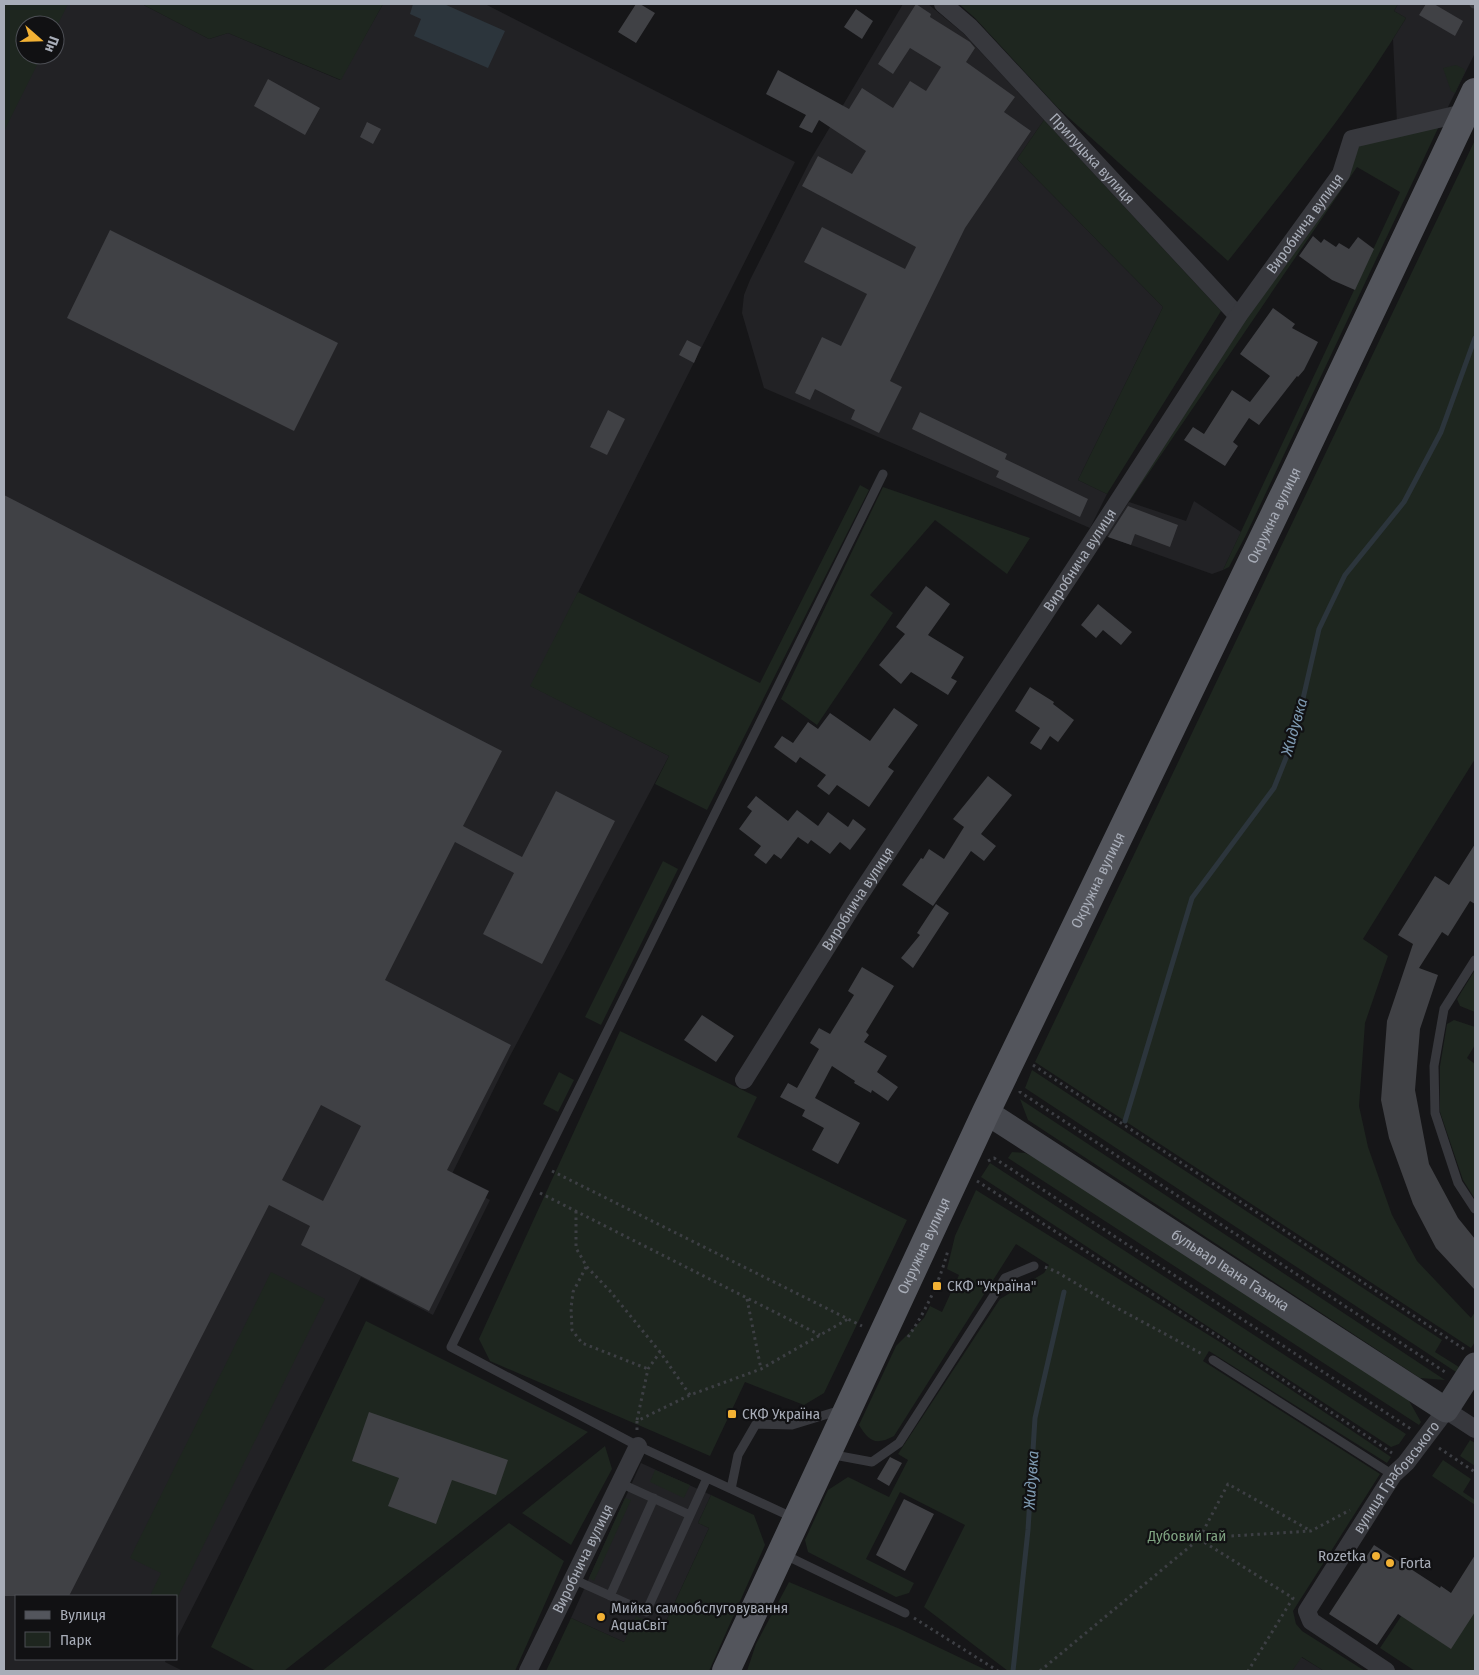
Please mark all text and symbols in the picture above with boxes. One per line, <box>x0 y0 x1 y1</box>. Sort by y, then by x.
north arrow <box>15 15 65 65</box>
text: Пн <box>41 34 62 55</box>
street label: Прилуцька вулиця <box>1046 110 1139 208</box>
street label: Виробнича вулиця <box>1263 170 1347 277</box>
street label: Окружна вулиця <box>1243 464 1305 566</box>
street label: Виробнича вулиця <box>1040 505 1120 615</box>
water label: Жидувка <box>1276 696 1311 759</box>
street label: Окружна вулиця <box>1067 829 1129 931</box>
street label: Виробнича вулиця <box>818 844 898 954</box>
street label: Окружна вулиця <box>894 1195 954 1297</box>
street label: бульвар Івана Газюка <box>1168 1225 1293 1315</box>
place label: СКФ "Україна" <box>947 1277 1036 1295</box>
marker: СКФ "Україна" <box>931 1280 943 1292</box>
place label: СКФ Україна <box>742 1405 820 1423</box>
marker: СКФ Україна <box>726 1408 738 1420</box>
street label: вулиця Грабовського <box>1349 1417 1443 1537</box>
water label: Жидувка <box>1019 1450 1043 1511</box>
street label: Виробнича вулиця <box>549 1501 617 1616</box>
park label: Дубовий гай <box>1147 1527 1226 1545</box>
place label: Rozetka <box>1318 1547 1366 1565</box>
marker: Rozetka <box>1370 1550 1382 1562</box>
place label: Forta <box>1400 1554 1431 1572</box>
marker: Forta <box>1384 1557 1396 1569</box>
legend <box>15 1595 178 1660</box>
place label: Мийка самообслуговування AquaСвіт <box>611 1599 788 1634</box>
text: Вулиця <box>60 1606 106 1624</box>
marker: Мийка самообслуговування AquaСвіт <box>595 1611 607 1623</box>
text: Парк <box>60 1631 91 1649</box>

